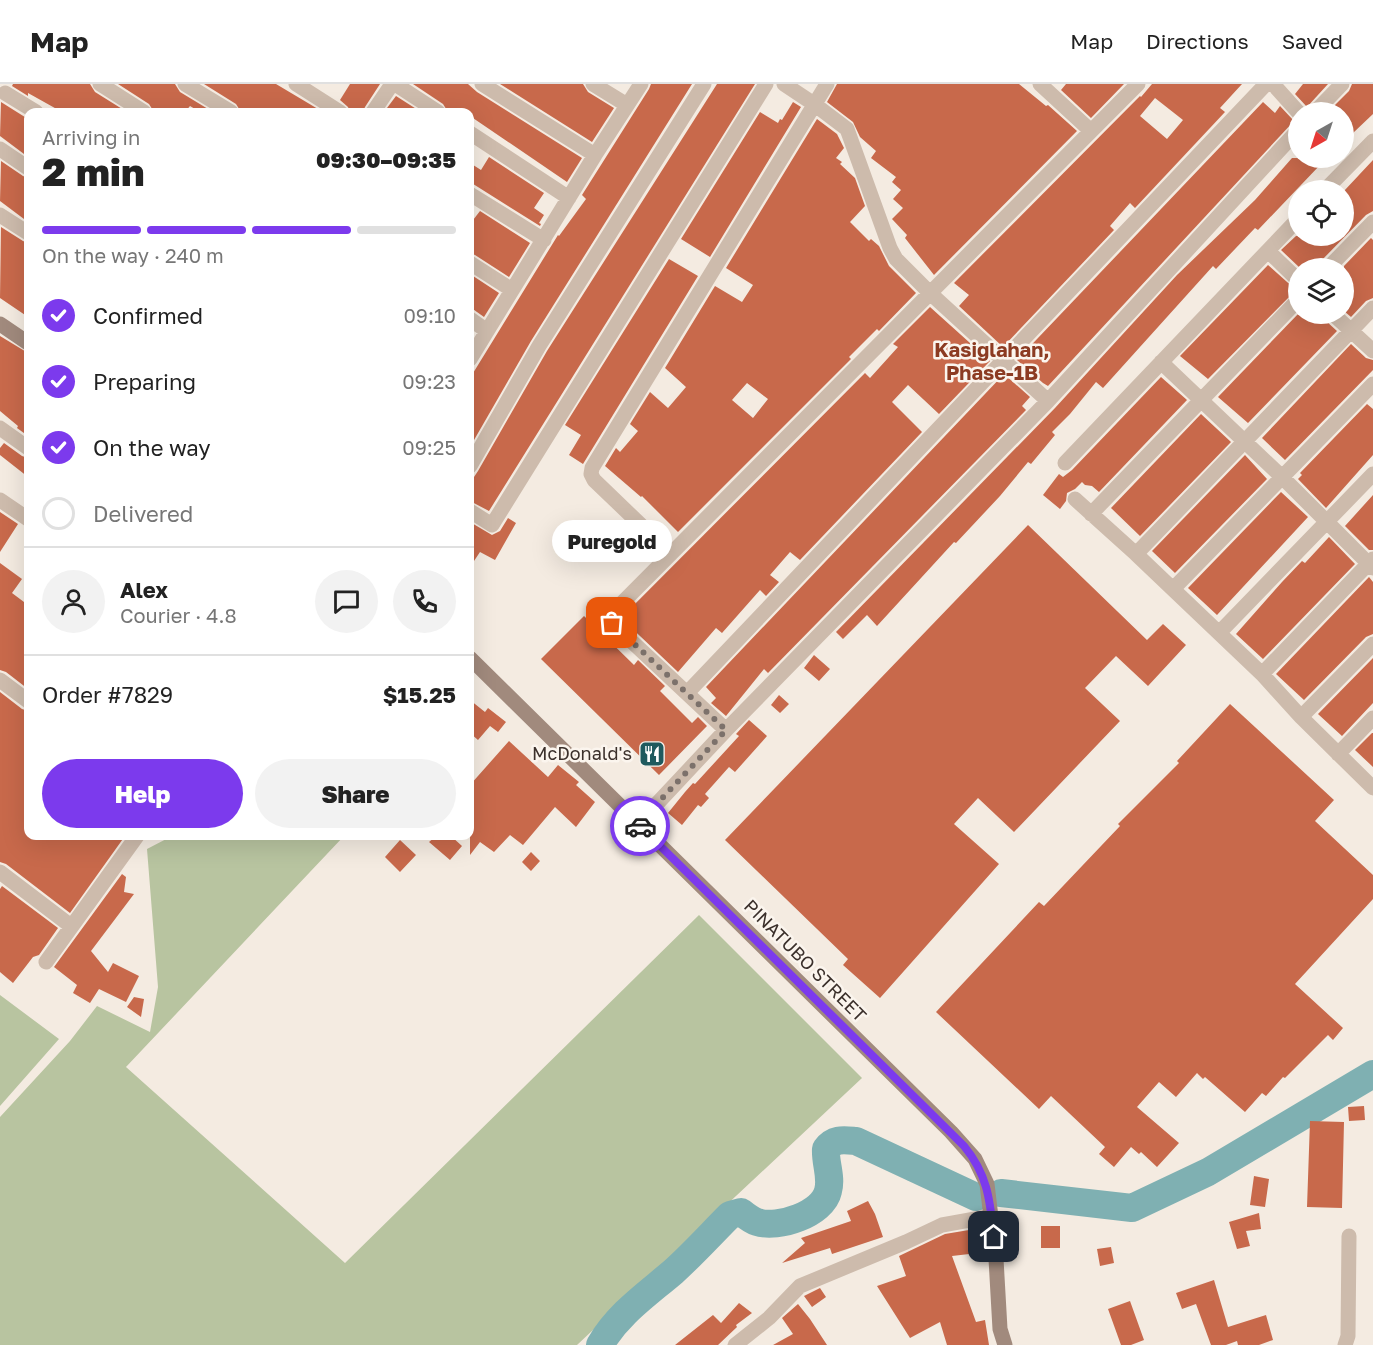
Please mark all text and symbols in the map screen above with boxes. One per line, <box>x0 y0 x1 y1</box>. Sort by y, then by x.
text: Map <box>30 25 88 58</box>
text: Map <box>1070 28 1113 54</box>
text: Directions <box>1146 28 1249 54</box>
text: Saved <box>1282 28 1343 54</box>
north arrow <box>1288 102 1354 168</box>
map controls <box>1288 102 1354 324</box>
text: Arriving in <box>42 125 140 149</box>
text: 09:30–09:35 <box>316 146 456 173</box>
text: 2 min <box>42 148 145 195</box>
button: locate <box>1288 180 1354 246</box>
text: On the way · 240 m <box>42 243 224 267</box>
button: layers <box>1288 258 1354 324</box>
icon: check <box>42 299 75 332</box>
text: Confirmed <box>93 302 203 329</box>
text: 09:10 <box>403 303 456 327</box>
district label: Kasiglahan, Phase-1B <box>934 337 1050 384</box>
icon: check <box>42 365 75 398</box>
text: Preparing <box>93 368 196 395</box>
text: 09:23 <box>402 369 456 393</box>
icon: check <box>42 431 75 464</box>
text: On the way <box>93 434 211 461</box>
text: 09:25 <box>402 435 456 459</box>
text: Delivered <box>93 500 193 527</box>
callout: Puregold <box>552 521 672 563</box>
text: Puregold <box>568 529 656 553</box>
button: person <box>42 570 105 633</box>
button: chat <box>315 570 378 633</box>
button: phone <box>393 570 456 633</box>
text: Alex <box>120 576 168 603</box>
pin <box>586 597 637 648</box>
text: Courier · 4.8 <box>120 603 237 627</box>
icon: bag <box>595 606 628 639</box>
text: Order #7829 <box>42 681 173 708</box>
text: $15.25 <box>383 681 456 708</box>
restaurant icon: McDonald's <box>637 739 667 769</box>
place label: McDonald's <box>532 742 632 764</box>
button: Help <box>42 759 243 828</box>
button: Share <box>255 759 456 828</box>
courier <box>610 796 670 856</box>
icon: car <box>624 810 657 843</box>
street label: PINATUBO STREET <box>740 895 871 1026</box>
pin <box>968 1211 1019 1262</box>
icon: home <box>977 1220 1010 1253</box>

